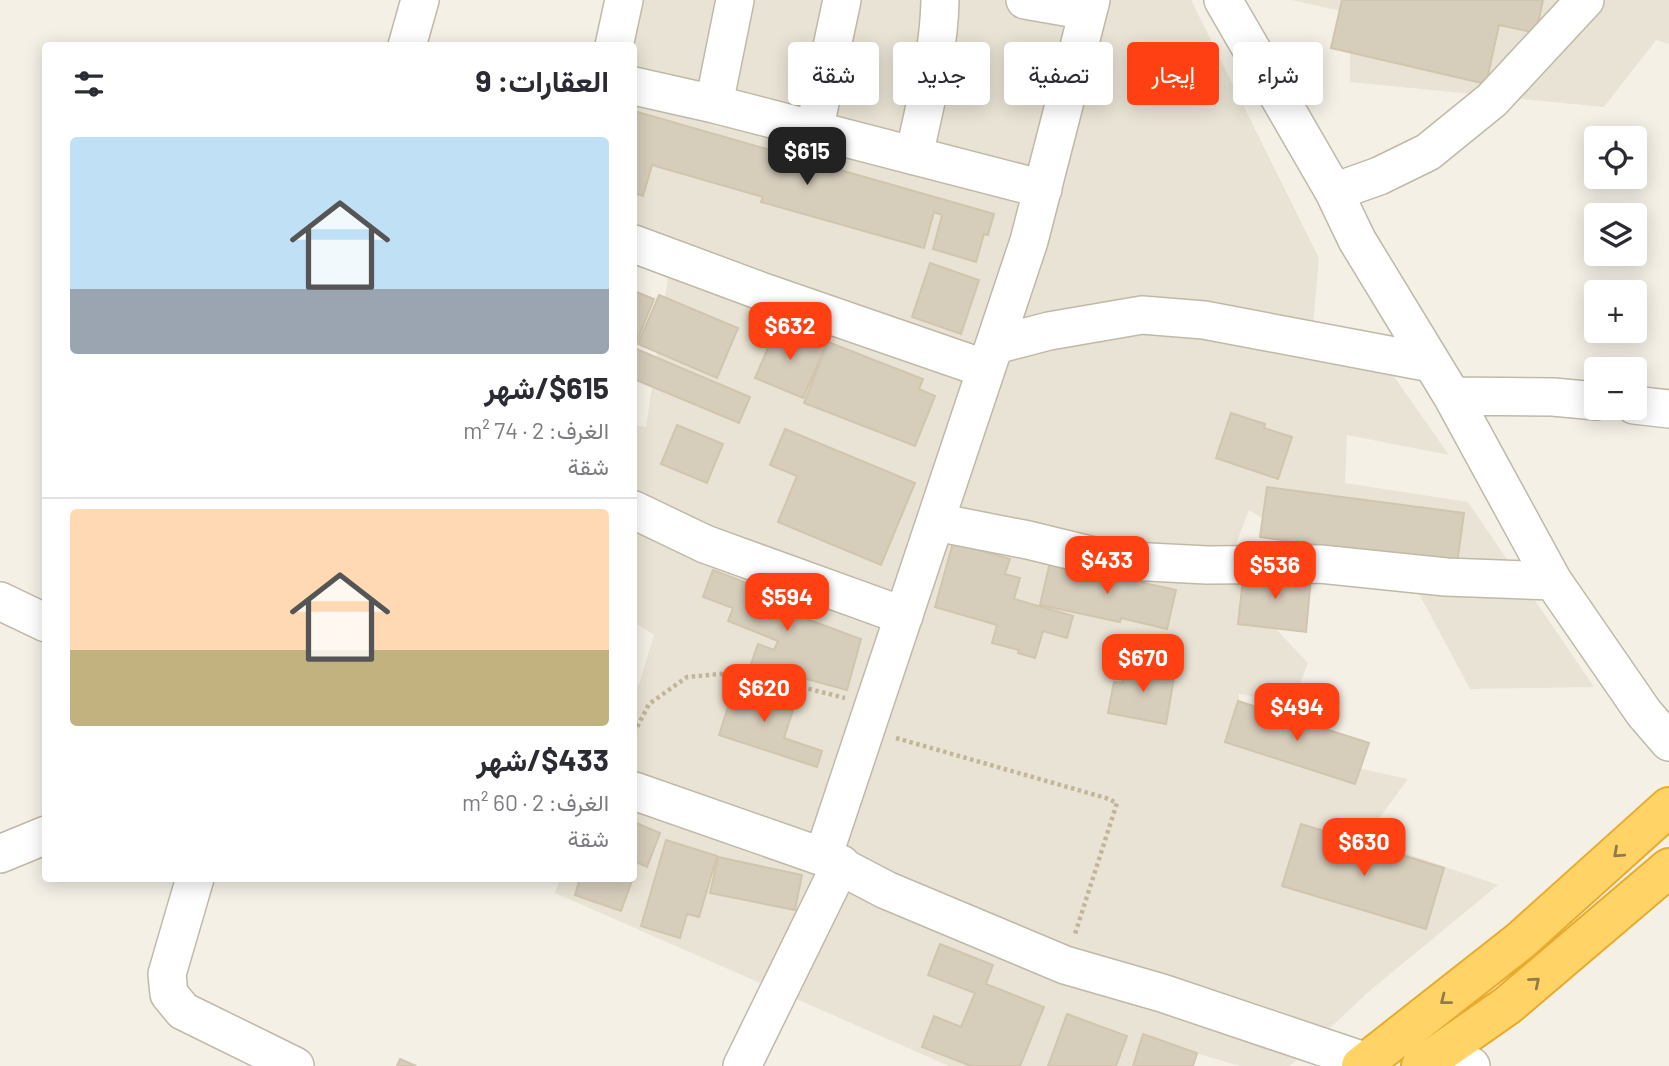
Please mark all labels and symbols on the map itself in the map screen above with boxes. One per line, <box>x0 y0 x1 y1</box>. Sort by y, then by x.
pin: $615 <box>766 128 848 187</box>
pin: $632 <box>749 302 831 362</box>
pin: $433 <box>1066 536 1148 596</box>
pin: $536 <box>1234 542 1316 601</box>
pin: $594 <box>746 574 828 633</box>
pin: $670 <box>1102 634 1184 694</box>
pin: $620 <box>723 664 805 724</box>
pin: $494 <box>1256 684 1338 743</box>
pin: $630 <box>1323 818 1405 878</box>
one-way arrow <box>1613 845 1626 857</box>
one-way arrow <box>1527 978 1540 990</box>
one-way arrow <box>1440 992 1453 1005</box>

